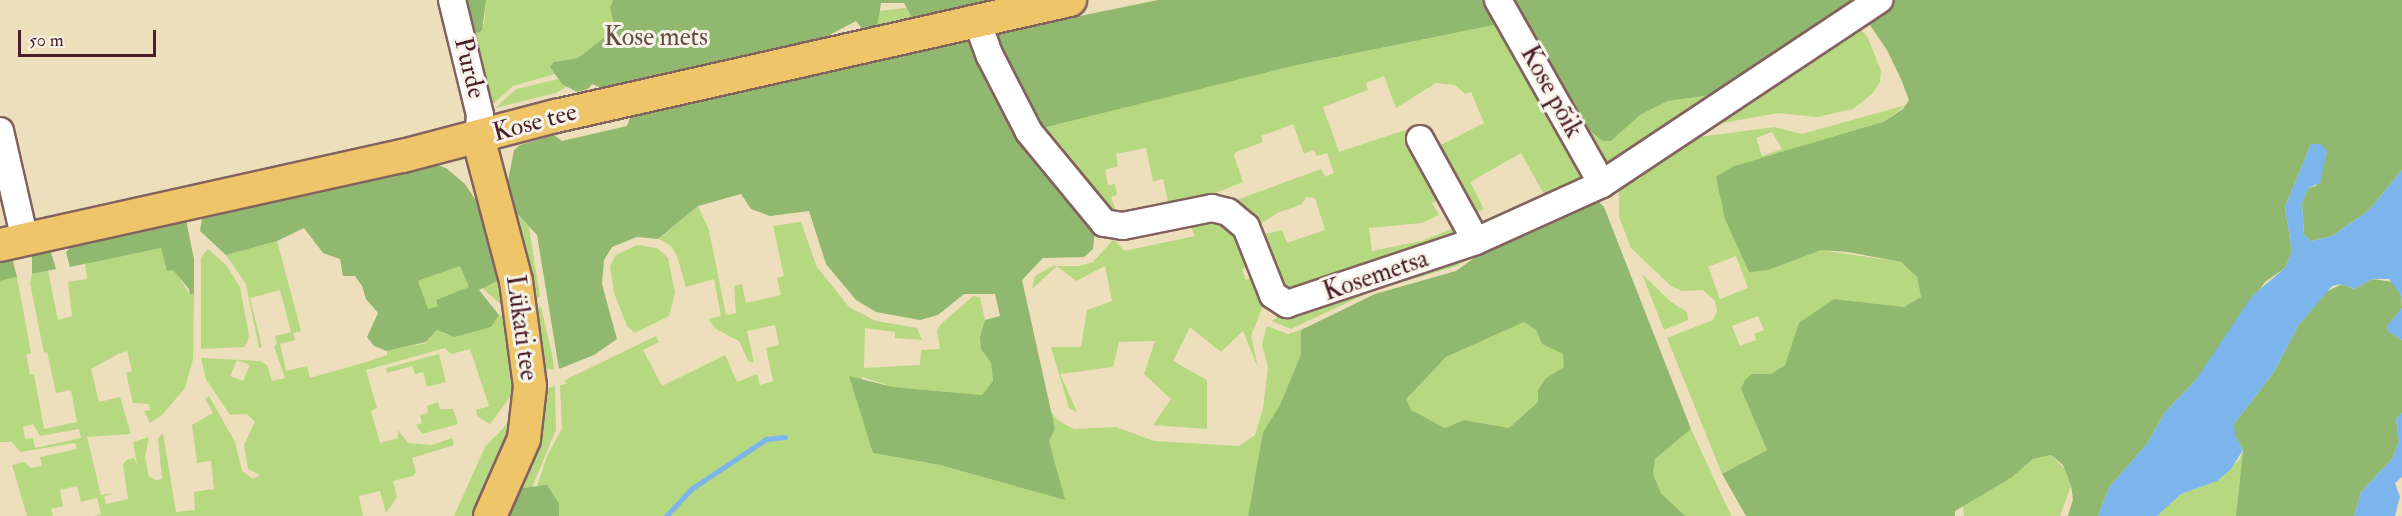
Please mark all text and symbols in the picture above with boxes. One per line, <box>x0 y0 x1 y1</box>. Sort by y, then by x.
scale bar <box>21 18 159 56</box>
park label: Kose mets <box>604 22 708 54</box>
text: 50 m <box>29 29 64 52</box>
street label: Purde <box>446 34 492 102</box>
street label: Kose põik <box>1513 41 1589 143</box>
street label: Kose tee <box>490 97 580 149</box>
street label: Kosemetsa <box>1319 244 1433 308</box>
street label: Lükati tee <box>498 273 544 383</box>

